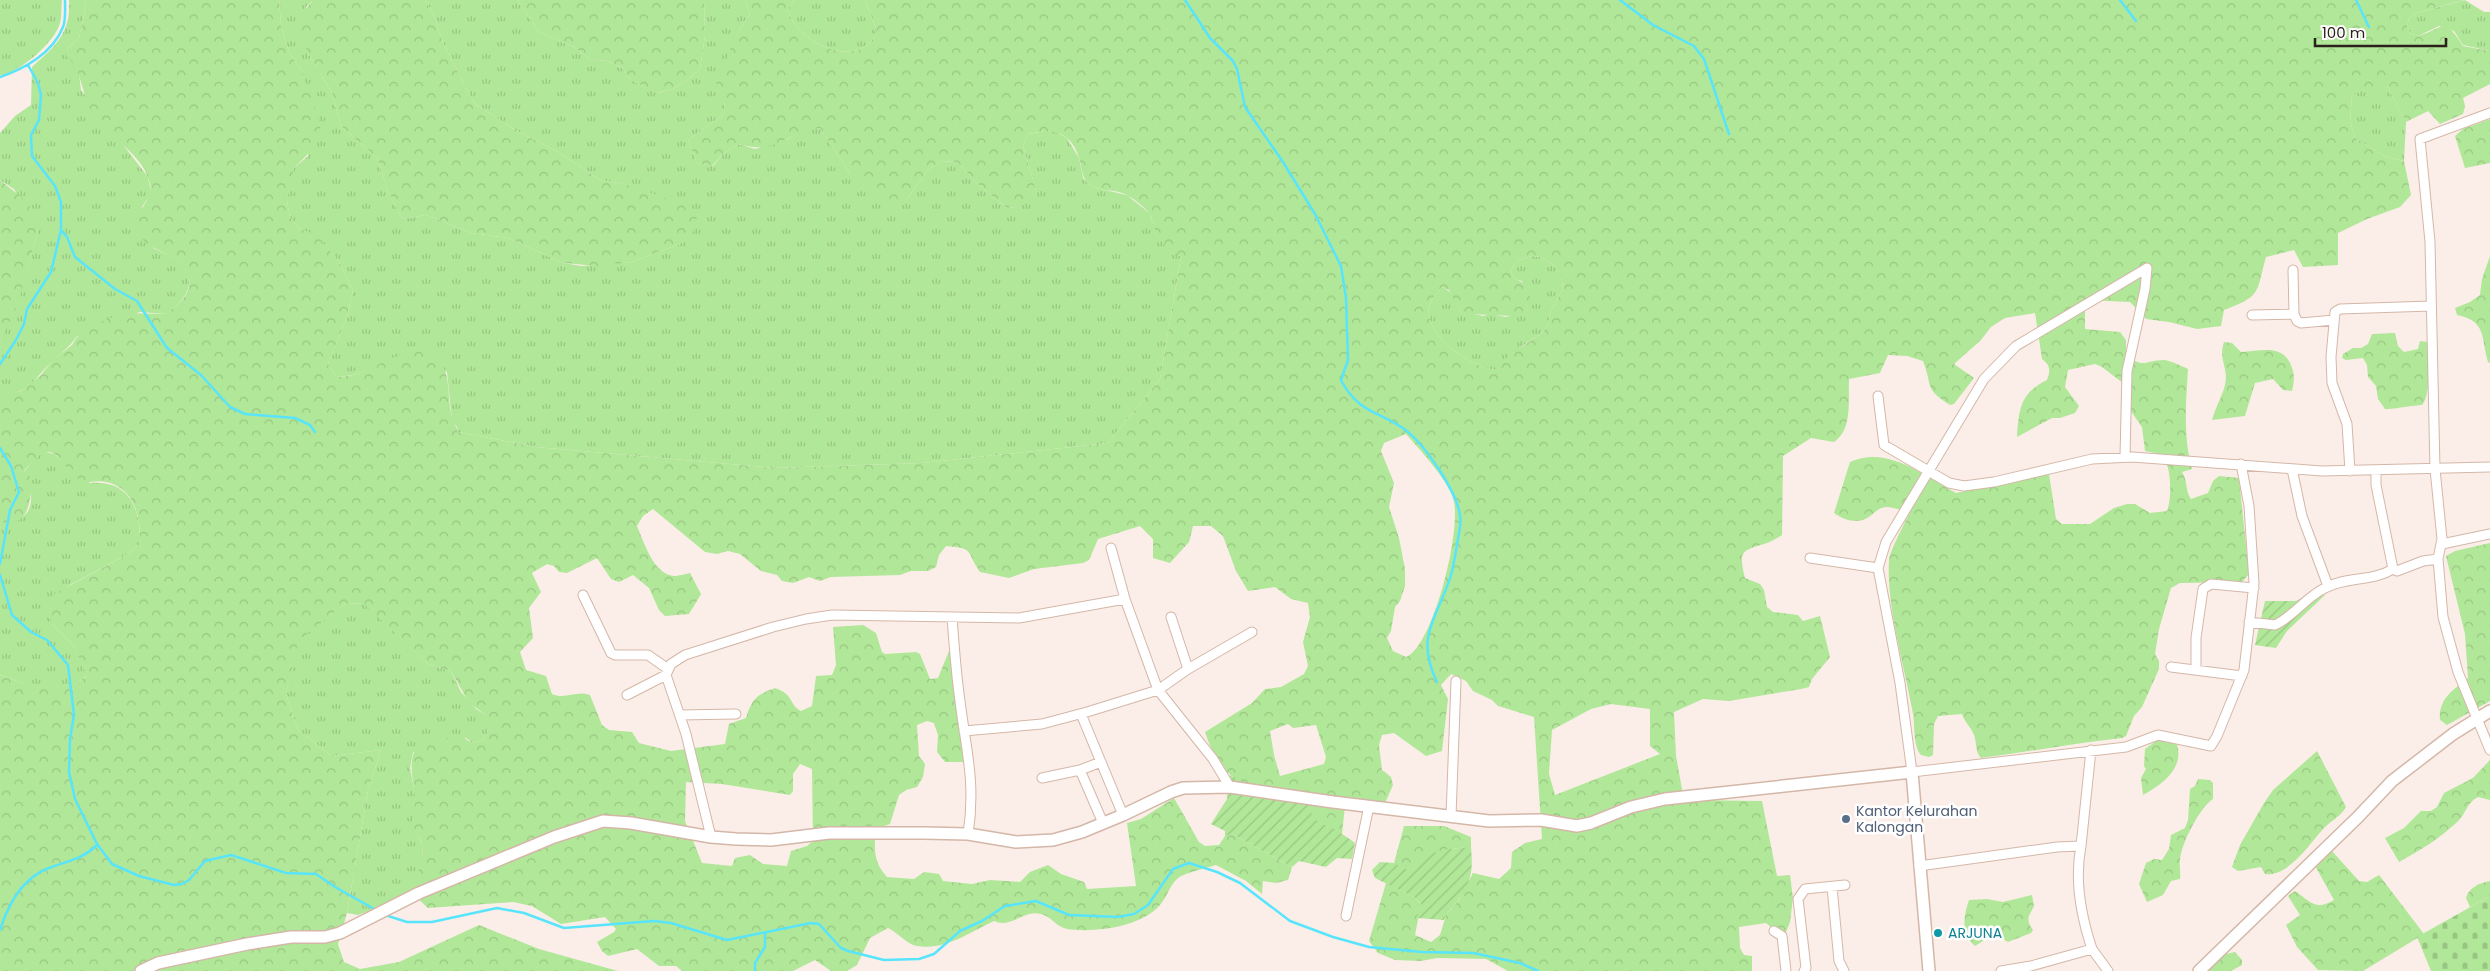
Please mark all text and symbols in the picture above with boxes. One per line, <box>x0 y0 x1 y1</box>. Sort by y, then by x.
scale bar <box>2315 15 2446 47</box>
text: 100 m <box>2322 22 2365 43</box>
place label: Kantor Kelurahan Kalongan <box>1856 801 1977 837</box>
marker: Kantor Kelurahan Kalongan <box>1840 813 1852 825</box>
place label: ARJUNA <box>1948 923 2002 943</box>
marker: ARJUNA <box>1932 927 1944 939</box>

